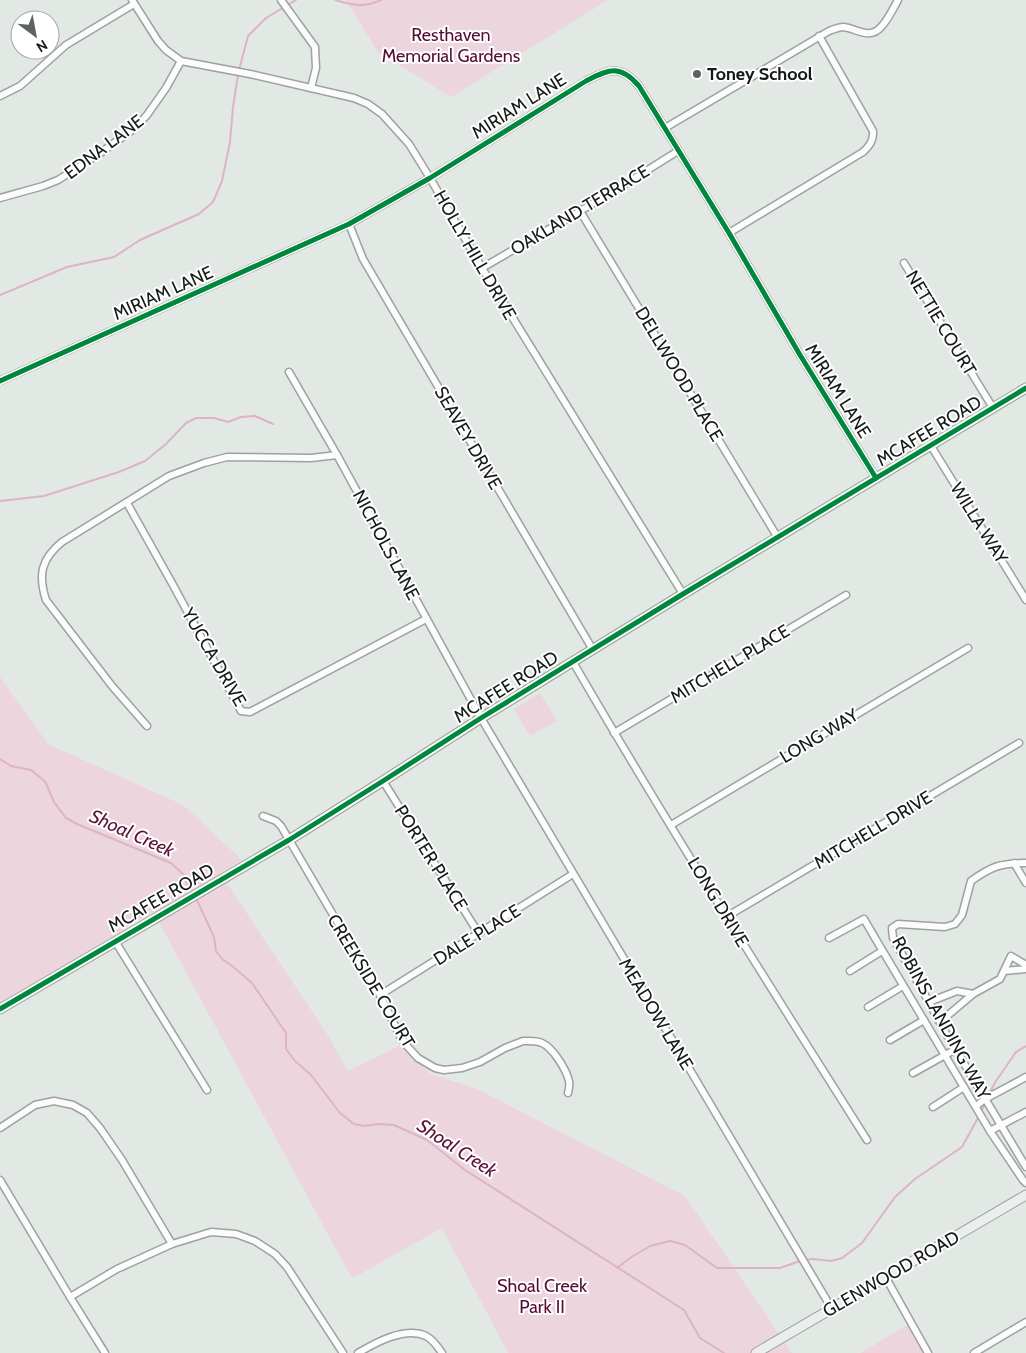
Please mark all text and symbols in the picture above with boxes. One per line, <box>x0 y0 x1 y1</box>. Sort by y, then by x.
north arrow <box>10 10 60 60</box>
park label: Resthaven Memorial Gardens <box>382 24 520 67</box>
text: N <box>33 36 51 56</box>
place label: Toney School <box>707 63 813 85</box>
street label: MIRIAM LANE <box>468 68 570 144</box>
marker: Toney School <box>691 68 703 80</box>
street label: EDNA LANE <box>60 110 148 184</box>
street label: OAKLAND TERRACE <box>507 160 653 260</box>
street label: HOLLY HILL DRIVE <box>429 186 521 324</box>
street label: MIRIAM LANE <box>110 261 216 325</box>
street label: NETTIE COURT <box>901 267 981 380</box>
street label: DELLWOOD PLACE <box>630 303 728 445</box>
street label: MIRIAM LANE <box>800 340 876 442</box>
street label: SEAVEY DRIVE <box>430 383 506 493</box>
street label: MCAFEE ROAD <box>872 391 986 471</box>
street label: WILLA WAY <box>945 478 1013 568</box>
street label: NICHOLS LANE <box>348 486 424 604</box>
street label: YUCCA DRIVE <box>177 603 251 710</box>
street label: MITCHELL PLACE <box>666 620 794 708</box>
street label: MCAFEE ROAD <box>450 646 562 728</box>
street label: LONG WAY <box>776 704 863 768</box>
street label: MITCHELL DRIVE <box>810 786 936 874</box>
street label: PORTER PLACE <box>390 801 472 915</box>
water label: Shoal Creek <box>86 804 179 862</box>
street label: LONG DRIVE <box>683 853 753 951</box>
street label: MCAFEE ROAD <box>104 859 218 937</box>
street label: DALE PLACE <box>430 900 525 970</box>
street label: CREEKSIDE COURT <box>322 910 420 1052</box>
street label: ROBINS LANDING WAY <box>887 933 995 1104</box>
street label: MEADOW LANE <box>614 954 698 1074</box>
water label: Shoal Creek <box>413 1114 502 1183</box>
street label: GLENWOOD ROAD <box>819 1226 963 1322</box>
park label: Shoal Creek Park II <box>497 1275 588 1318</box>

